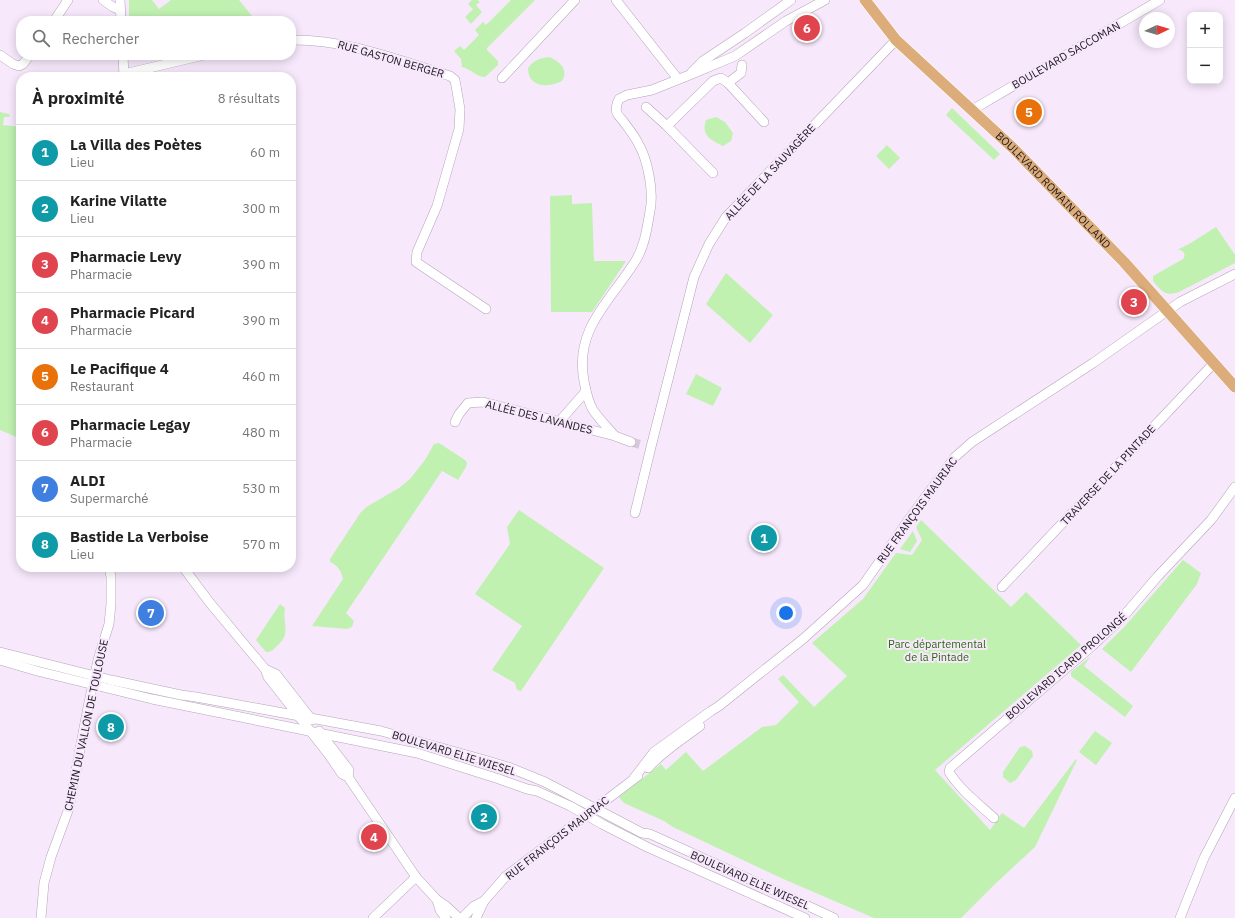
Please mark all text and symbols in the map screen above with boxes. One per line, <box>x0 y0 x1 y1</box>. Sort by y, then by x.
north arrow <box>1139 12 1175 48</box>
map controls <box>1187 12 1223 84</box>
button: + <box>1187 12 1223 48</box>
pin: 6 <box>794 13 820 43</box>
search box <box>16 16 296 60</box>
street label: BOULEVARD SACCOMAN <box>1009 18 1123 92</box>
icon: search <box>30 27 52 49</box>
text: Rechercher <box>62 29 139 48</box>
street label: RUE GASTON BERGER <box>336 37 446 81</box>
button: − <box>1187 48 1223 84</box>
text: À proximité <box>32 87 125 109</box>
text: 8 résultats <box>218 90 280 107</box>
pin: 5 <box>1016 97 1042 127</box>
street label: ALLÉE DE LA SAUVAGÈRE <box>722 121 818 223</box>
street label: BOULEVARD ROMAIN ROLLAND <box>993 129 1114 251</box>
text: La Villa des Poètes <box>70 135 202 154</box>
text: 1 <box>41 144 49 161</box>
text: 60 m <box>250 144 280 161</box>
text: Lieu <box>70 154 94 171</box>
text: Karine Vilatte <box>70 191 167 210</box>
text: 2 <box>41 200 49 217</box>
text: 300 m <box>242 200 280 217</box>
text: Lieu <box>70 210 94 227</box>
text: Pharmacie Levy <box>70 247 182 266</box>
text: 3 <box>41 256 49 273</box>
text: 390 m <box>242 256 280 273</box>
text: Pharmacie <box>70 266 132 283</box>
pin: 3 <box>1121 287 1147 317</box>
text: Pharmacie Picard <box>70 303 195 322</box>
text: 4 <box>41 312 49 329</box>
text: 390 m <box>242 312 280 329</box>
text: Pharmacie <box>70 322 132 339</box>
text: Le Pacifique 4 <box>70 359 169 378</box>
text: 5 <box>41 368 49 385</box>
text: 460 m <box>242 368 280 385</box>
text: Restaurant <box>70 378 134 395</box>
street label: ALLÉE DES LAVANDES <box>484 397 594 437</box>
text: Pharmacie Legay <box>70 415 190 434</box>
street label: TRAVERSE DE LA PINTADE <box>1058 422 1158 528</box>
text: 6 <box>41 424 49 441</box>
text: 480 m <box>242 424 280 441</box>
text: Pharmacie <box>70 434 132 451</box>
street label: RUE FRANÇOIS MAURIAC <box>874 454 960 566</box>
text: ALDI <box>70 471 105 490</box>
text: 7 <box>41 480 49 497</box>
text: 530 m <box>242 480 280 497</box>
text: Supermarché <box>70 490 148 507</box>
pin: 1 <box>751 523 777 553</box>
text: Bastide La Verboise <box>70 527 209 546</box>
text: 8 <box>41 536 49 553</box>
text: 570 m <box>242 536 280 553</box>
text: Lieu <box>70 546 94 563</box>
pin: 7 <box>138 598 164 628</box>
your location <box>776 603 796 623</box>
street label: BOULEVARD ICARD PROLONGÉ <box>1003 610 1129 722</box>
park label: Parc départemental de la Pintade <box>888 637 986 664</box>
street label: CHEMIN DU VALLON DE TOULOUSE <box>61 638 111 812</box>
pin: 8 <box>98 712 124 742</box>
street label: BOULEVARD ELIE WIESEL <box>390 727 518 779</box>
street label: RUE FRANÇOIS MAURIAC <box>502 793 612 883</box>
pin: 2 <box>471 802 497 832</box>
pin: 4 <box>361 822 387 852</box>
street label: BOULEVARD ELIE WIESEL <box>688 847 812 913</box>

